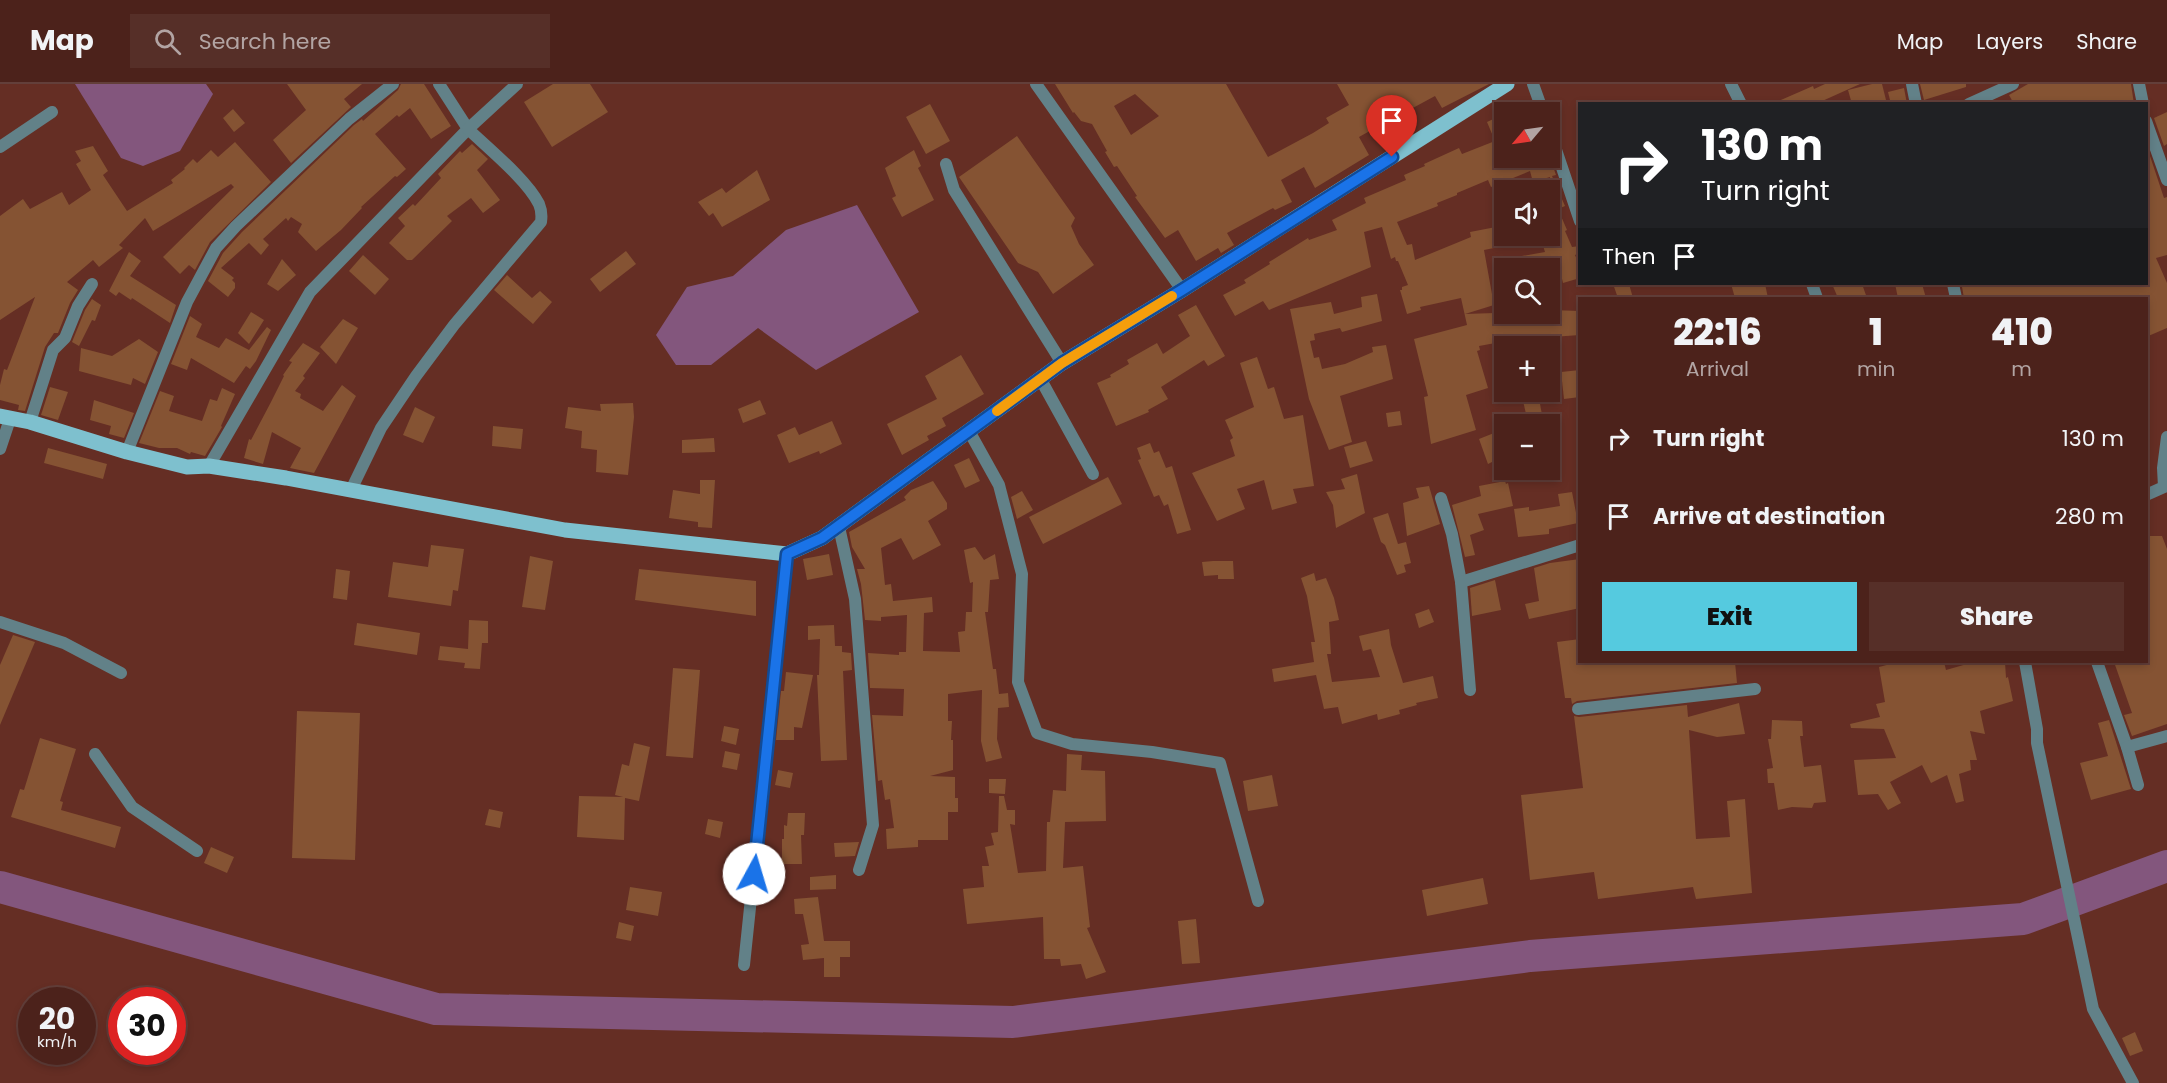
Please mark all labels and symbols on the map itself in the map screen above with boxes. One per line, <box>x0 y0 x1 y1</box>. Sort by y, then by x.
pin <box>1366 95 1417 157</box>
north arrow <box>1494 102 1560 168</box>
position arrow <box>722 842 786 906</box>
speed limit sign: 30 <box>108 987 186 1065</box>

